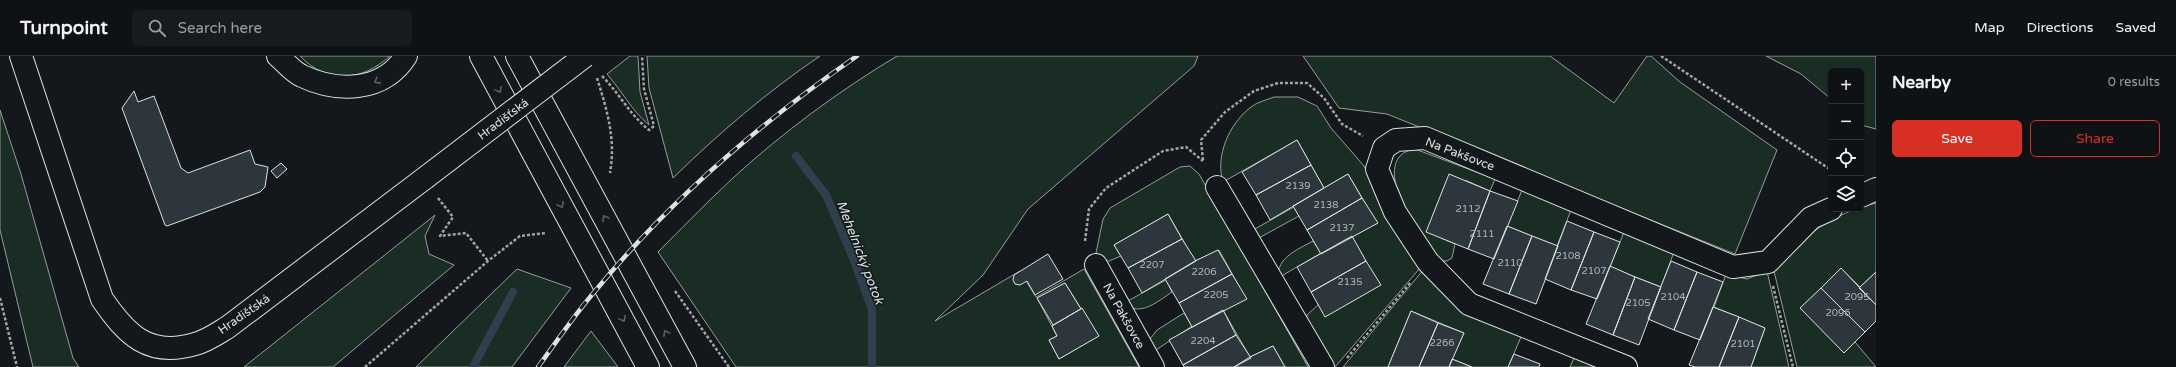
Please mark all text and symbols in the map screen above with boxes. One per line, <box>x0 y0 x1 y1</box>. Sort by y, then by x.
search box <box>132 10 412 46</box>
text: Turnpoint <box>20 17 108 39</box>
icon: search <box>146 17 168 39</box>
text: Search here <box>178 19 262 37</box>
text: Map <box>1974 19 2005 36</box>
text: Directions <box>2027 19 2094 36</box>
text: Saved <box>2116 19 2156 36</box>
map controls <box>1828 68 1864 212</box>
button: + <box>1828 68 1864 104</box>
text: Nearby <box>1892 72 1951 93</box>
text: 0 results <box>2108 74 2160 90</box>
one-way arrow <box>374 76 382 84</box>
one-way arrow <box>495 86 502 94</box>
street label: Hradišťská <box>475 95 531 143</box>
button: − <box>1828 104 1864 140</box>
button: Save <box>1892 120 2022 157</box>
button: Share <box>2030 120 2160 157</box>
street label: Na Pakšovce <box>1423 134 1497 174</box>
button: locate <box>1828 140 1864 176</box>
button: layers <box>1828 176 1864 212</box>
house number: 2139 <box>1285 180 1311 192</box>
water label: Mehelnický potok <box>833 198 888 307</box>
house number: 2138 <box>1313 199 1339 211</box>
one-way arrow <box>556 201 564 208</box>
house number: 2112 <box>1455 203 1481 215</box>
one-way arrow <box>602 215 609 222</box>
house number: 2137 <box>1329 222 1355 234</box>
house number: 2111 <box>1469 228 1495 240</box>
house number: 2108 <box>1555 250 1581 262</box>
house number: 2110 <box>1497 257 1523 269</box>
house number: 2207 <box>1139 259 1165 271</box>
house number: 2107 <box>1581 265 1607 277</box>
house number: 2206 <box>1191 266 1217 278</box>
house number: 2135 <box>1337 276 1363 288</box>
street label: Na Pakšovce <box>1100 281 1148 351</box>
house number: 2205 <box>1203 289 1229 301</box>
street label: Hradišťská <box>215 291 273 337</box>
house number: 2104 <box>1660 291 1686 303</box>
house number: 2095 <box>1844 291 1870 303</box>
house number: 2105 <box>1625 297 1651 309</box>
house number: 2096 <box>1825 307 1851 319</box>
one-way arrow <box>618 315 625 323</box>
one-way arrow <box>664 330 671 337</box>
house number: 2204 <box>1190 335 1216 347</box>
house number: 2266 <box>1429 337 1455 349</box>
house number: 2101 <box>1730 338 1756 350</box>

